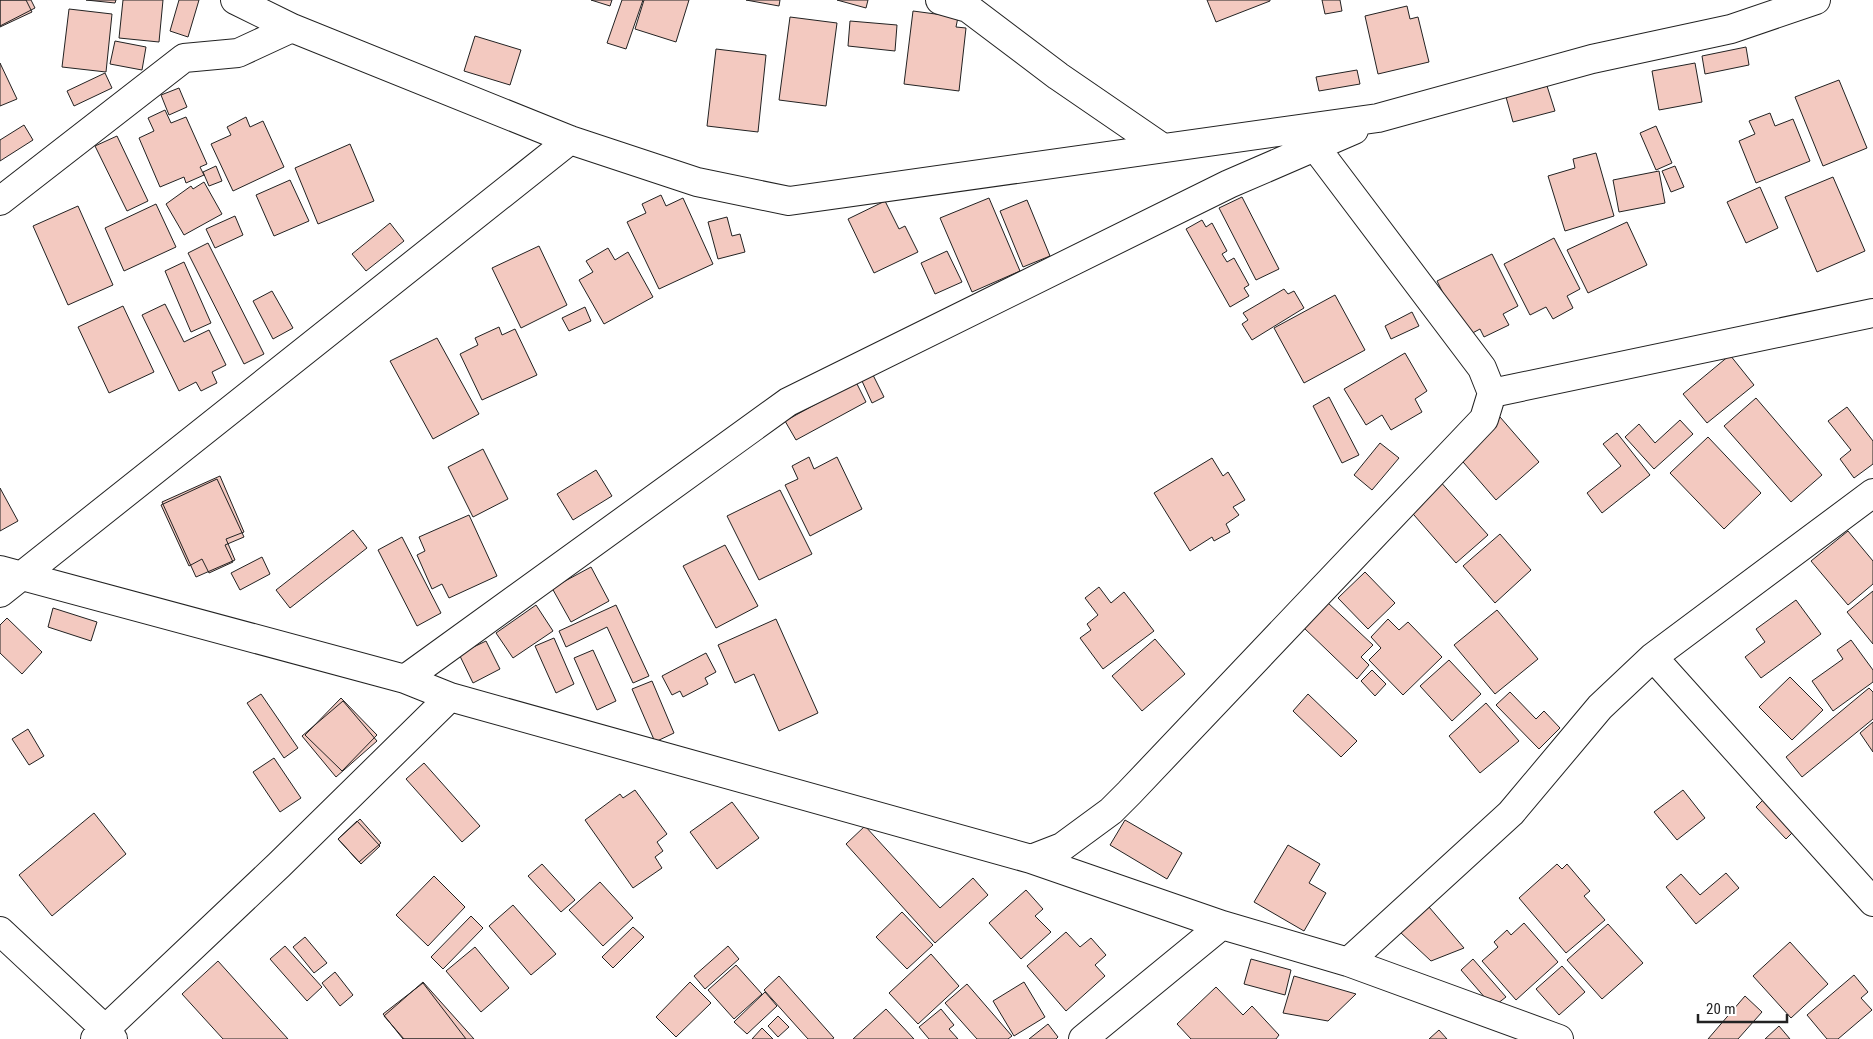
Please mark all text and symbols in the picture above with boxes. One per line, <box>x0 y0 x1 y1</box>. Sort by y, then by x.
scale bar <box>1698 992 1787 1024</box>
text: 20 m <box>1706 1000 1736 1018</box>

